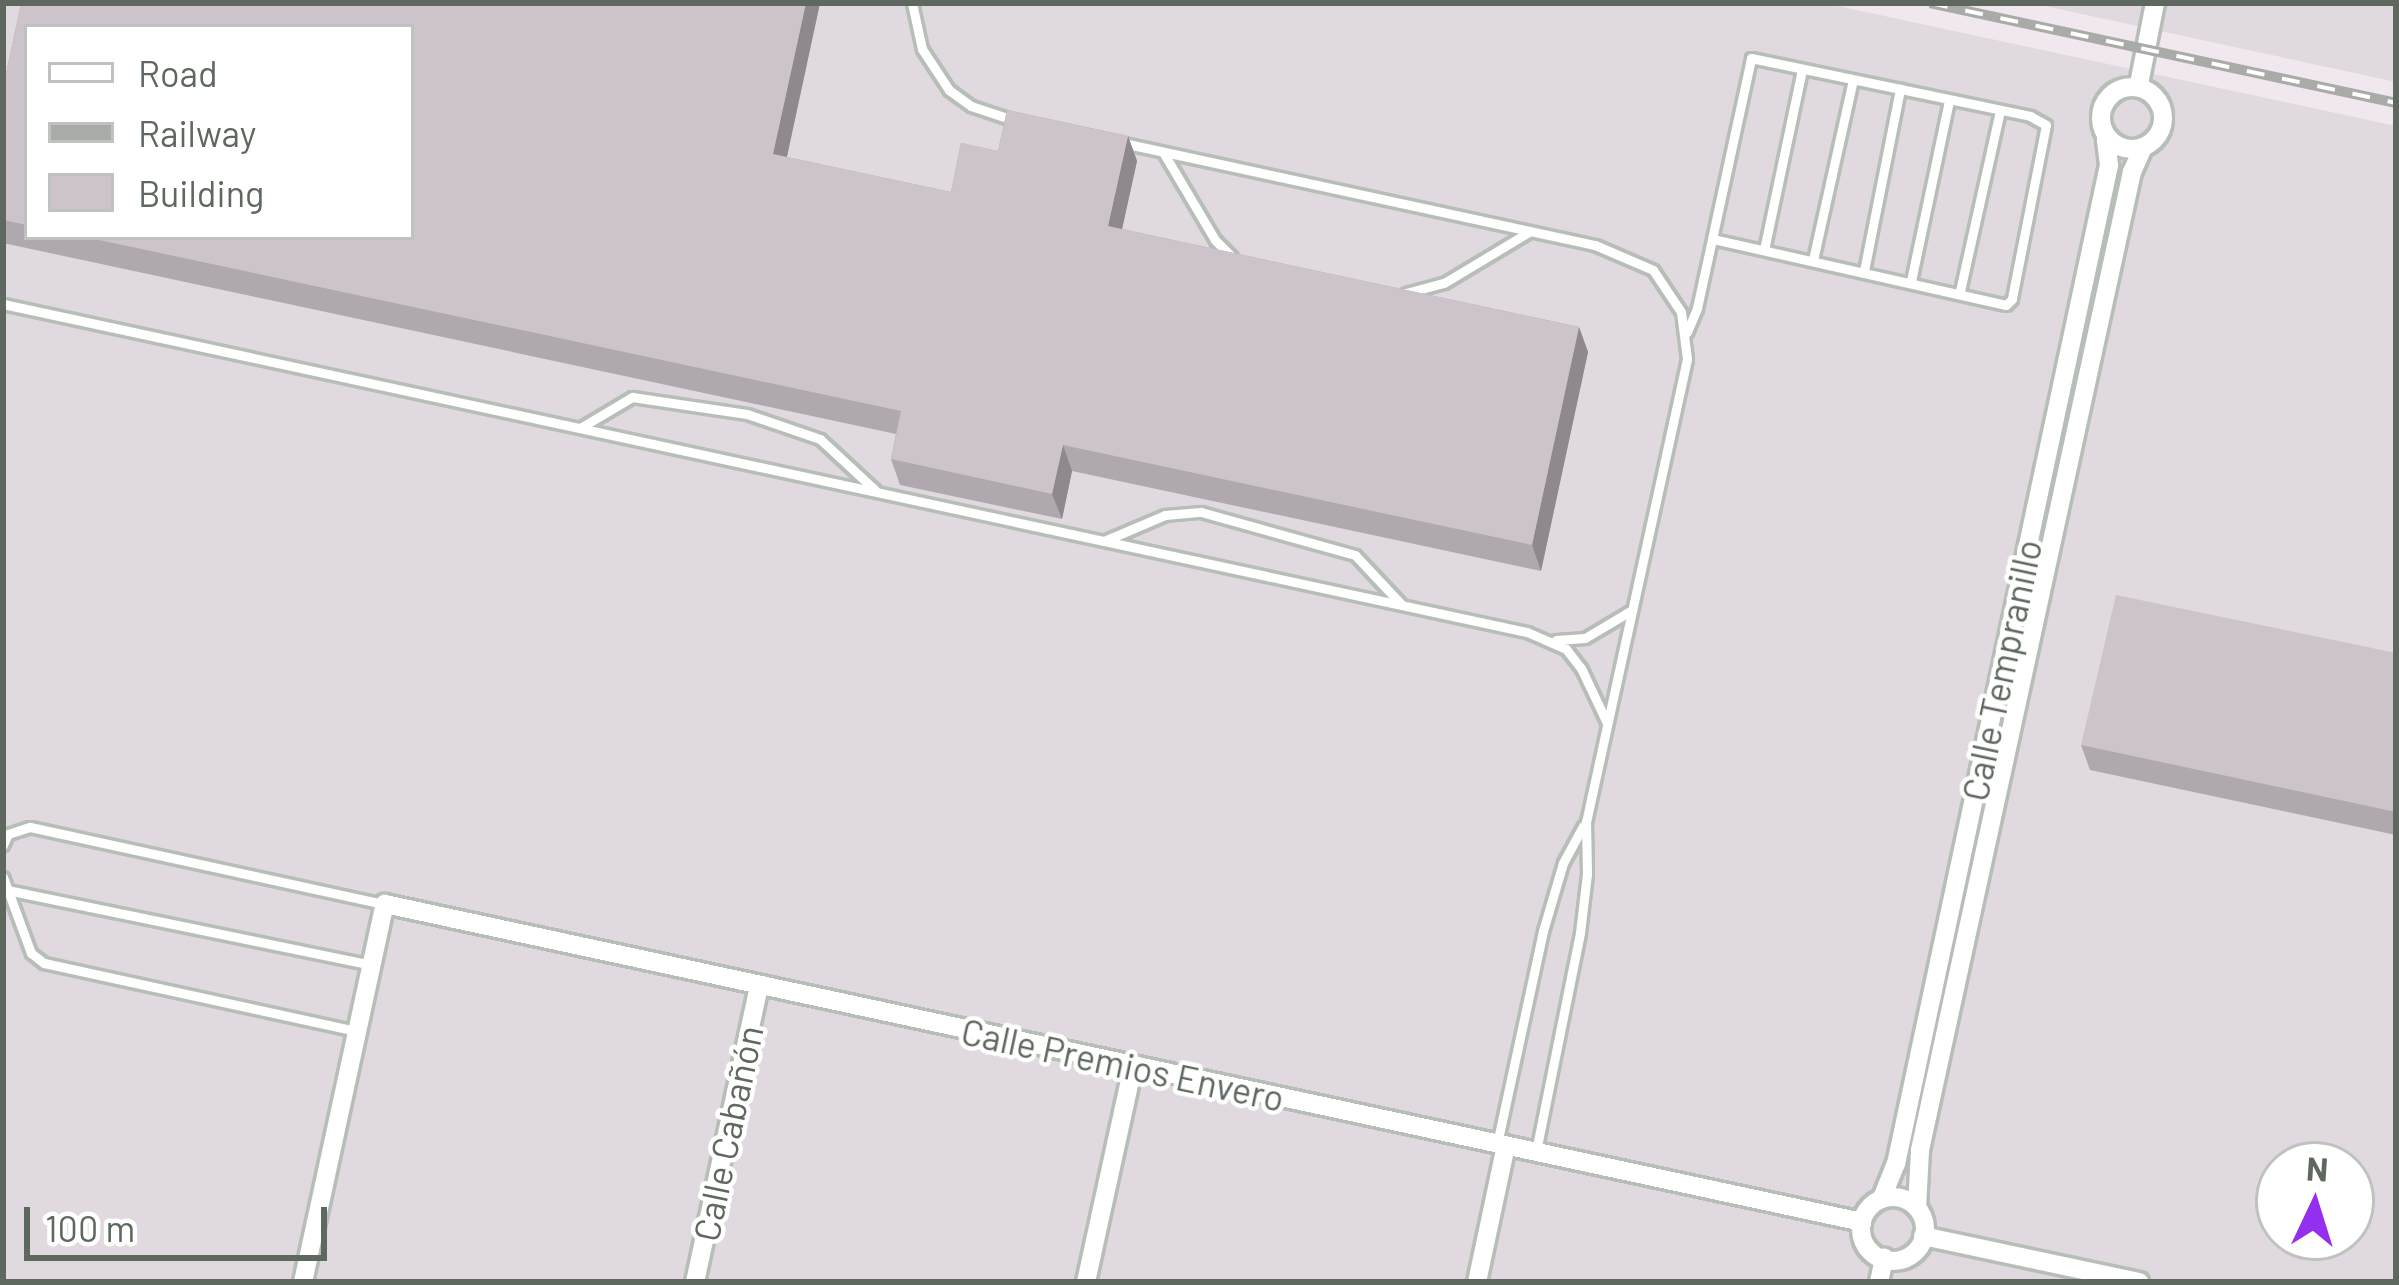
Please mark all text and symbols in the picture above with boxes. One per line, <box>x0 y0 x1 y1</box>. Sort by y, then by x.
legend <box>24 24 414 240</box>
text: Road <box>138 51 218 94</box>
text: Railway <box>138 111 256 154</box>
text: Building <box>138 171 264 214</box>
street label: Calle Tempranillo <box>1952 535 2050 805</box>
street label: Calle Premios Envero <box>958 1009 1288 1119</box>
street label: Calle Cabañón <box>683 1021 771 1245</box>
north arrow <box>2255 1141 2375 1261</box>
text: N <box>2305 1147 2330 1189</box>
scale bar <box>30 1183 333 1257</box>
text: 100 m <box>45 1206 135 1249</box>

